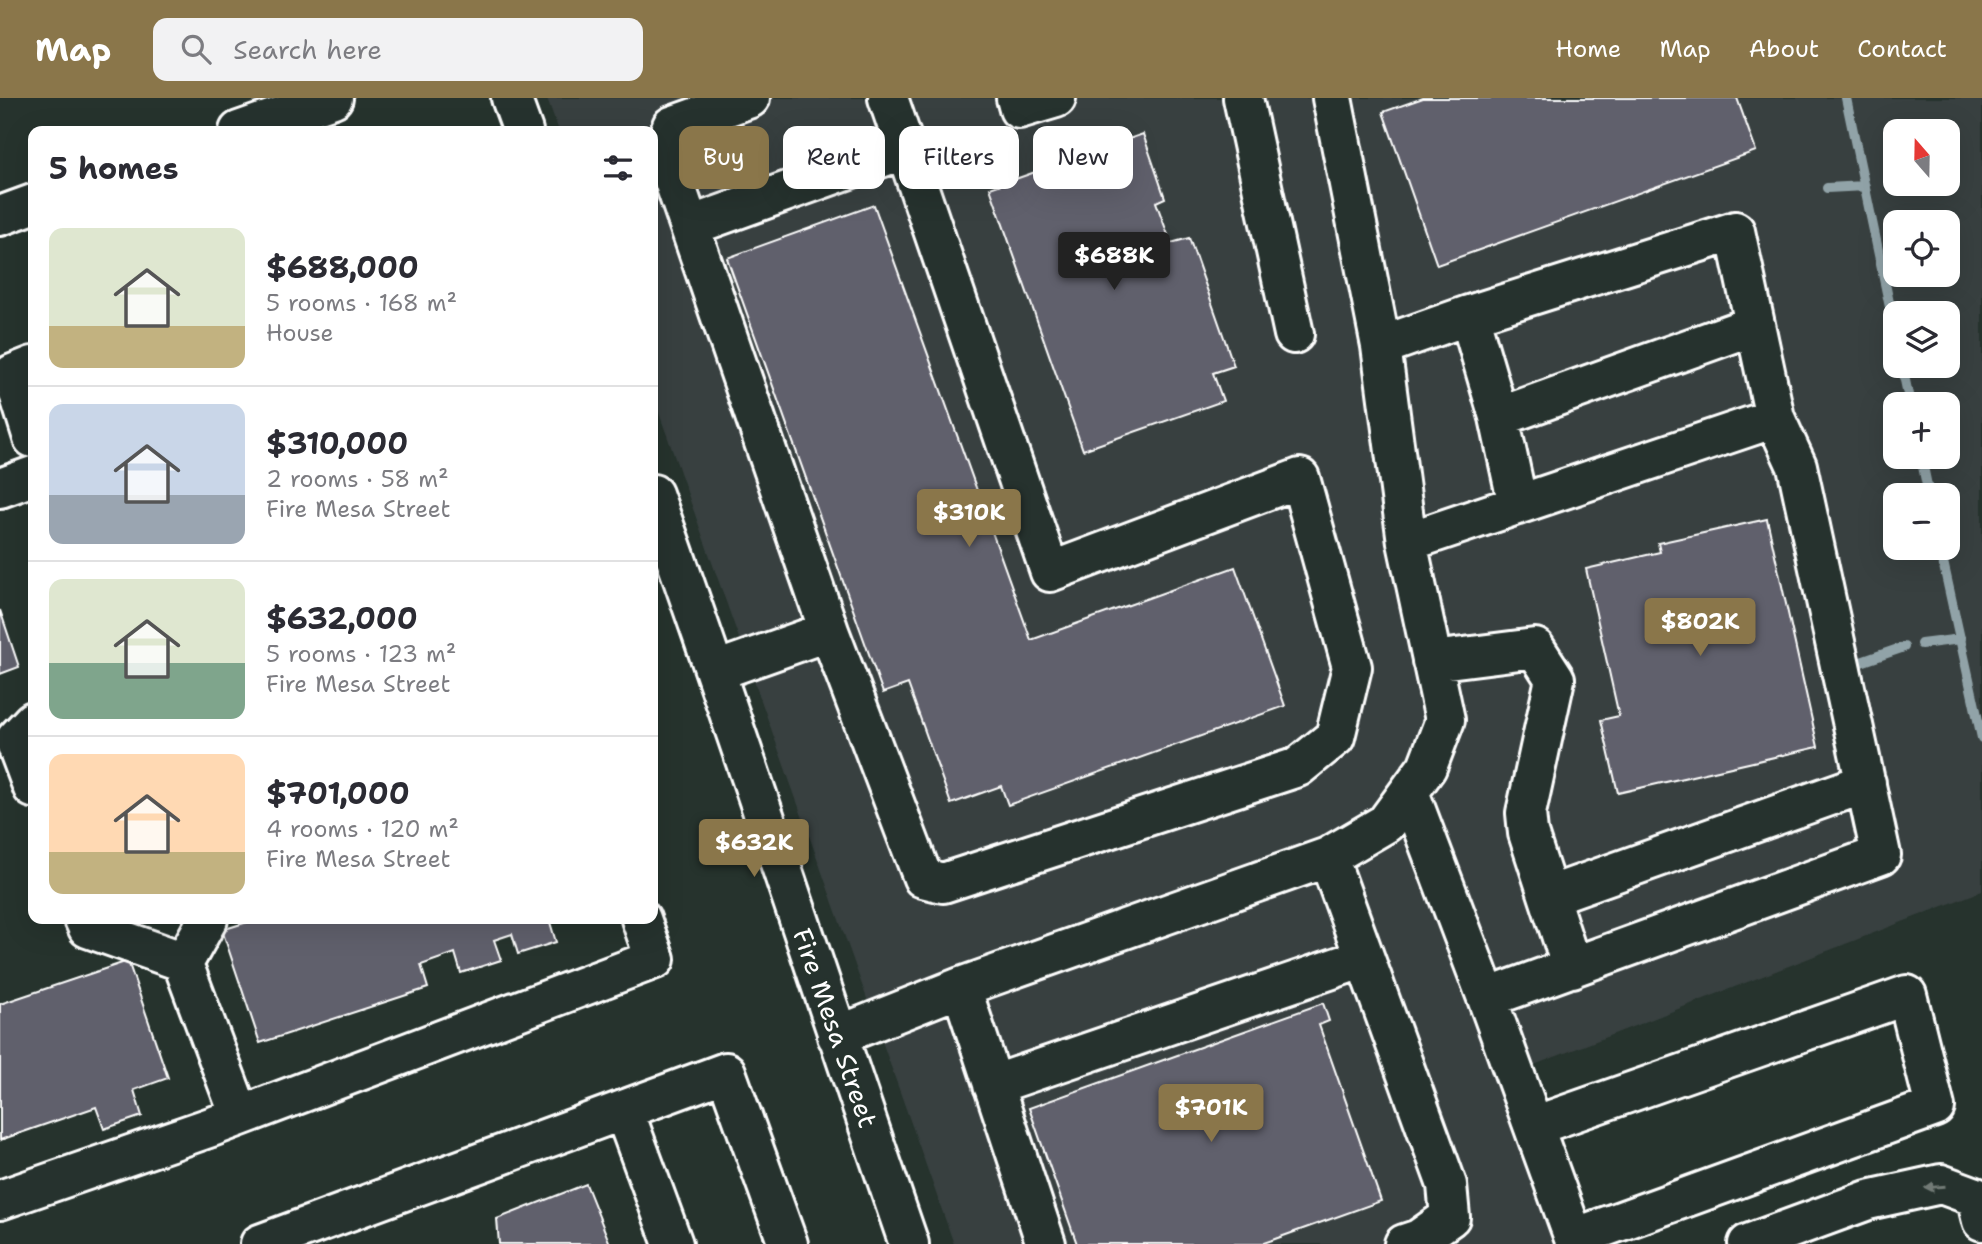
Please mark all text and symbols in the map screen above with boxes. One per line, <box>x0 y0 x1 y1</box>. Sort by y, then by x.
search box <box>153 18 643 81</box>
text: Map <box>35 27 111 72</box>
icon: search <box>177 30 215 68</box>
text: Search here <box>233 32 382 67</box>
text: Home <box>1555 33 1621 65</box>
text: Map <box>1659 33 1711 65</box>
text: About <box>1749 33 1819 65</box>
text: Contact <box>1857 33 1947 65</box>
north arrow <box>1883 119 1960 196</box>
map controls <box>1883 119 1960 560</box>
chip: Buy <box>679 126 769 189</box>
chip: Rent <box>783 126 885 189</box>
chip: Filters <box>899 126 1019 189</box>
chip: New <box>1033 126 1133 189</box>
text: 5 homes <box>49 148 179 189</box>
icon: filters <box>599 149 637 187</box>
button: locate <box>1883 210 1960 287</box>
pin: $688K <box>1065 232 1163 292</box>
text: $688K <box>1074 240 1154 270</box>
text: $688,000 <box>266 247 419 288</box>
icon: home <box>105 256 189 340</box>
text: 5 rooms · 168 m² <box>266 288 457 318</box>
button: layers <box>1883 301 1960 378</box>
text: House <box>266 318 334 348</box>
button: + <box>1883 392 1960 469</box>
text: $310,000 <box>266 423 408 464</box>
icon: home <box>105 432 189 516</box>
text: 2 rooms · 58 m² <box>266 464 449 494</box>
button: − <box>1883 483 1960 560</box>
pin: $310K <box>920 490 1018 549</box>
text: Fire Mesa Street <box>266 494 451 524</box>
text: $310K <box>933 497 1005 527</box>
text: $632,000 <box>266 598 418 639</box>
pin: $802K <box>1651 598 1749 658</box>
text: $802K <box>1661 606 1739 636</box>
icon: home <box>105 607 189 691</box>
text: 5 rooms · 123 m² <box>266 639 456 669</box>
text: Fire Mesa Street <box>266 669 451 699</box>
text: $701,000 <box>266 773 410 814</box>
icon: home <box>105 782 189 866</box>
text: 4 rooms · 120 m² <box>266 814 459 844</box>
pin: $632K <box>705 820 803 879</box>
text: $632K <box>715 827 793 857</box>
text: Fire Mesa Street <box>266 844 451 874</box>
street label: Fire Mesa Street <box>785 923 886 1132</box>
pin: $701K <box>1162 1084 1260 1144</box>
text: $701K <box>1174 1092 1248 1122</box>
one-way arrow <box>1924 1182 1946 1193</box>

